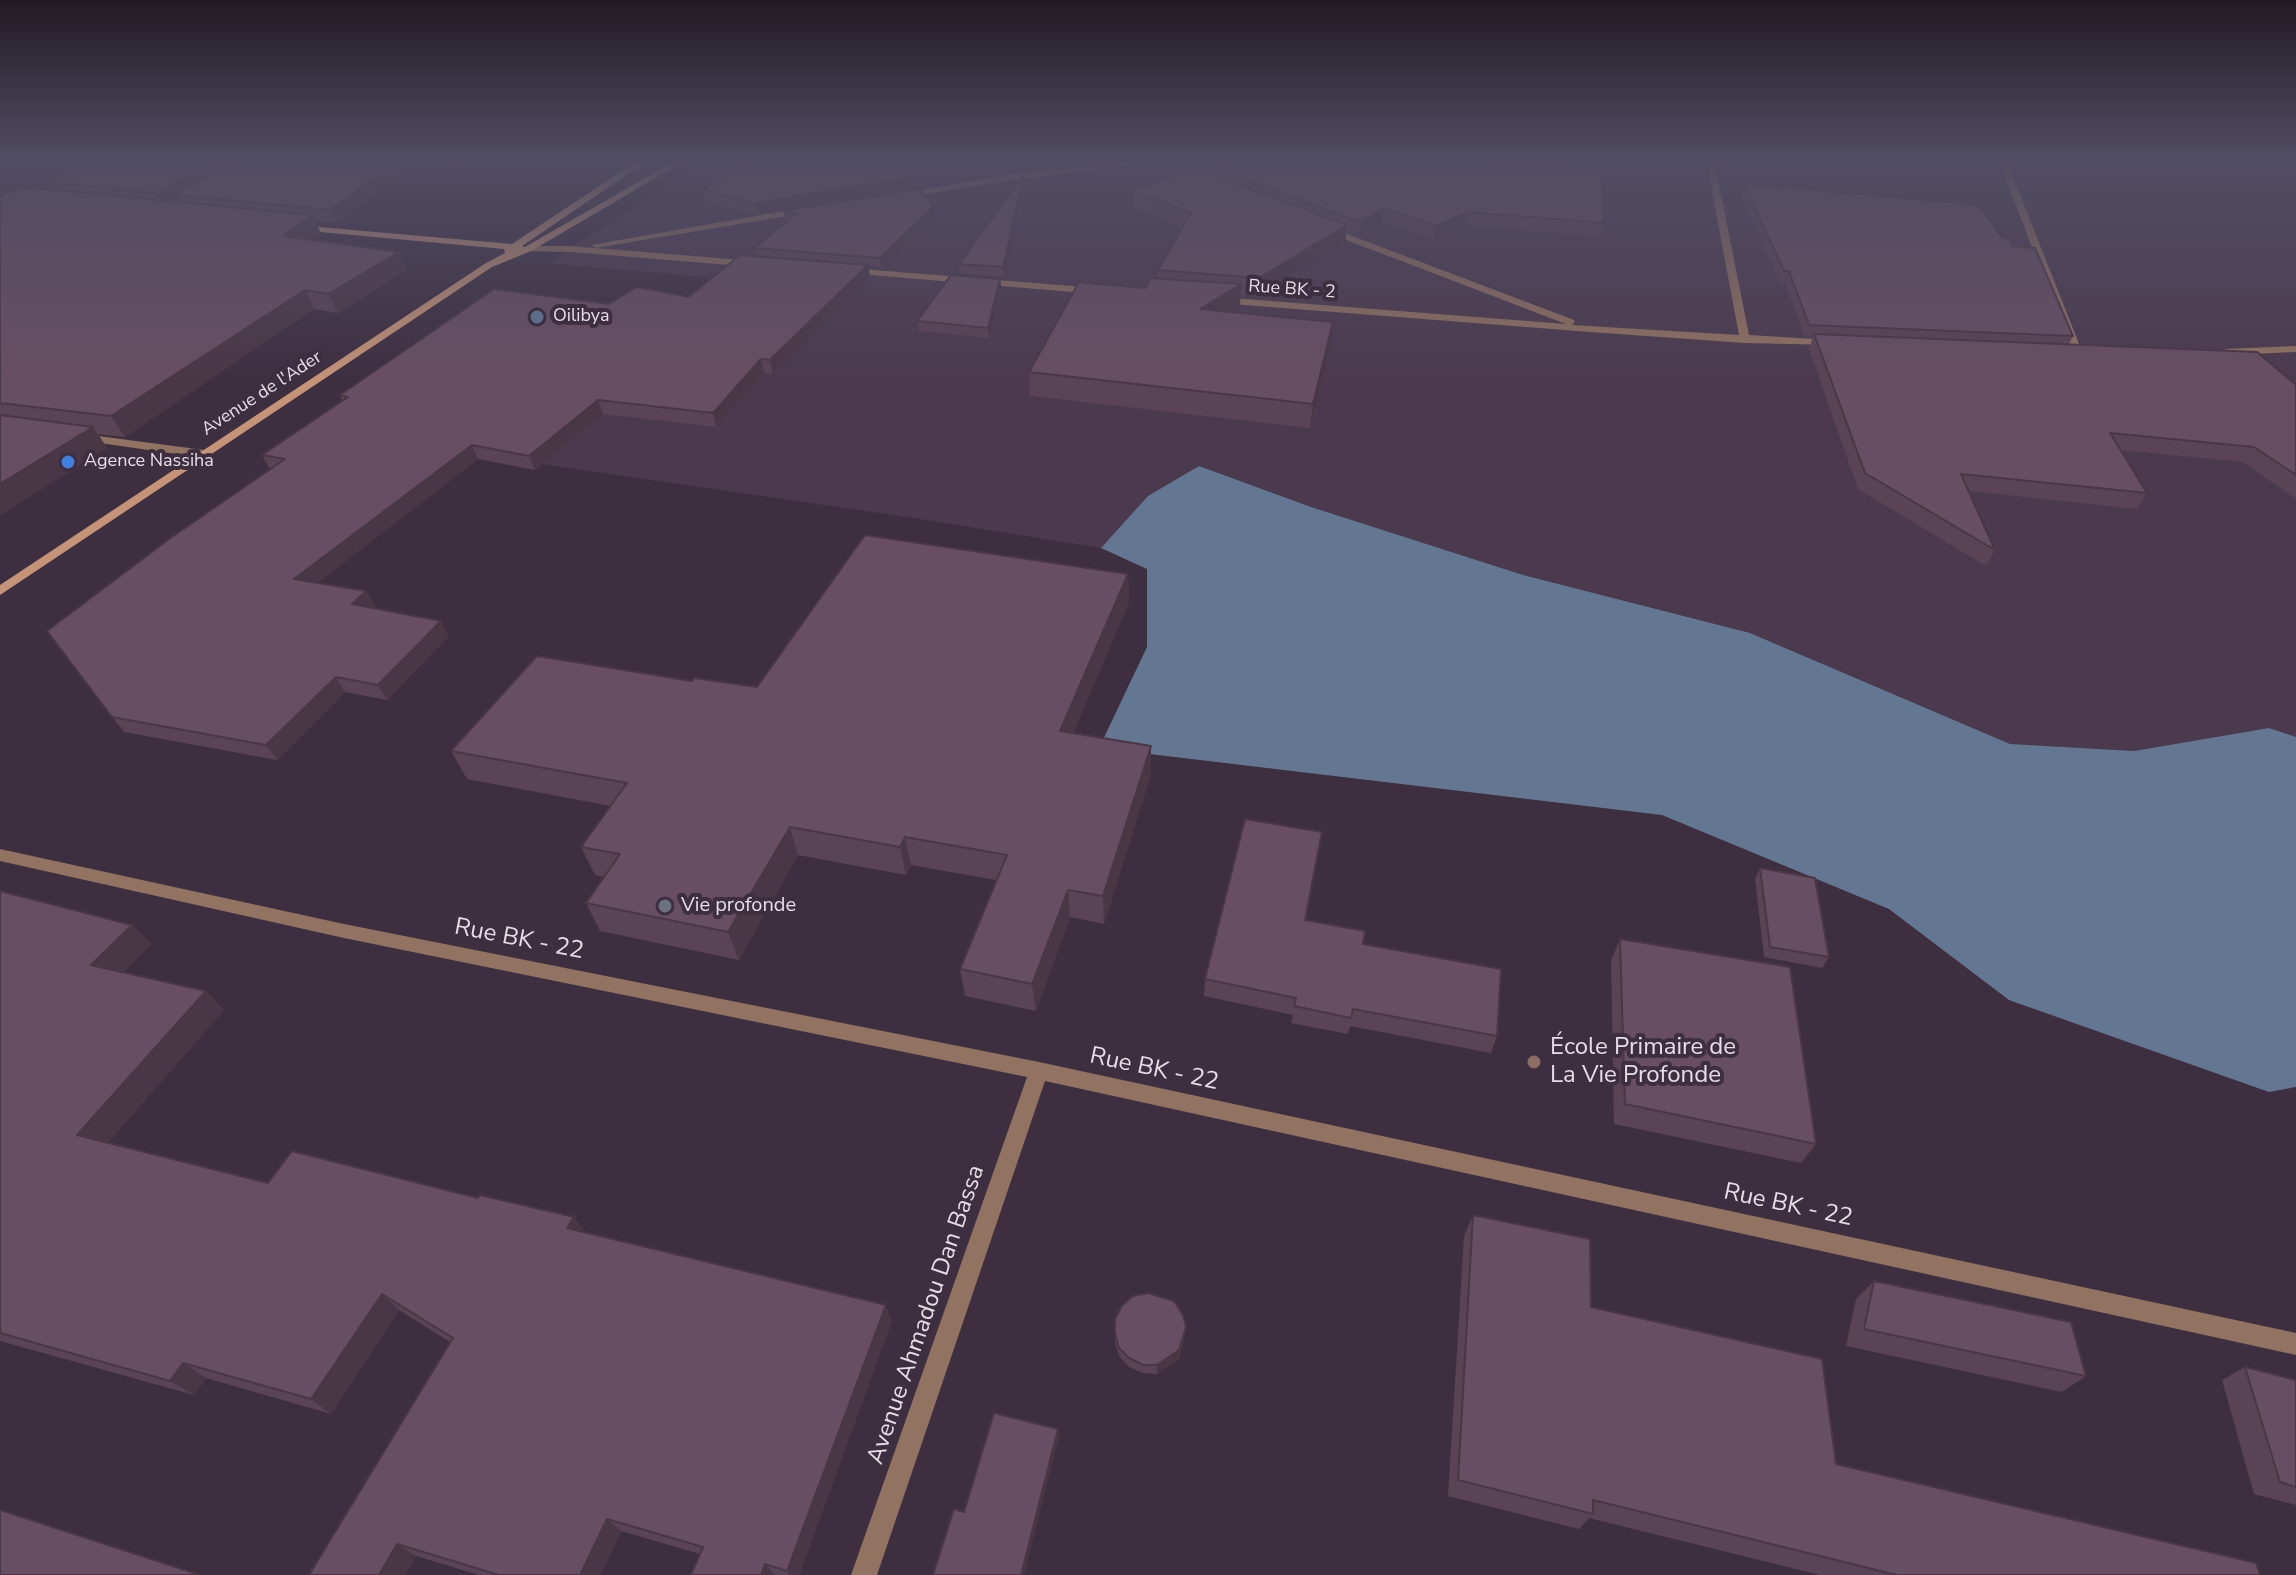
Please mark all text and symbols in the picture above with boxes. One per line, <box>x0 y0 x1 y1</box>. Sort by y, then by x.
street label: Rue BK - 2 <box>1248 276 1336 304</box>
place label: Oilibya <box>553 306 609 328</box>
marker: Oilibya <box>528 308 546 326</box>
street label: Avenue de l'Ader <box>198 347 326 441</box>
place label: Agence Nassiha <box>84 451 214 473</box>
marker: Agence Nassiha <box>59 453 77 471</box>
place label: Vie profonde <box>681 894 796 918</box>
marker: Vie profonde <box>656 897 674 915</box>
street label: Rue BK - 22 <box>452 913 586 967</box>
place label: École Primaire de La Vie Profonde <box>1550 1034 1736 1090</box>
street label: Rue BK - 22 <box>1087 1042 1221 1098</box>
marker: École Primaire de La Vie Profonde <box>1525 1053 1543 1071</box>
street label: Avenue Ahmadou Dan Bassa <box>862 1162 992 1468</box>
street label: Rue BK - 22 <box>1721 1178 1855 1234</box>

